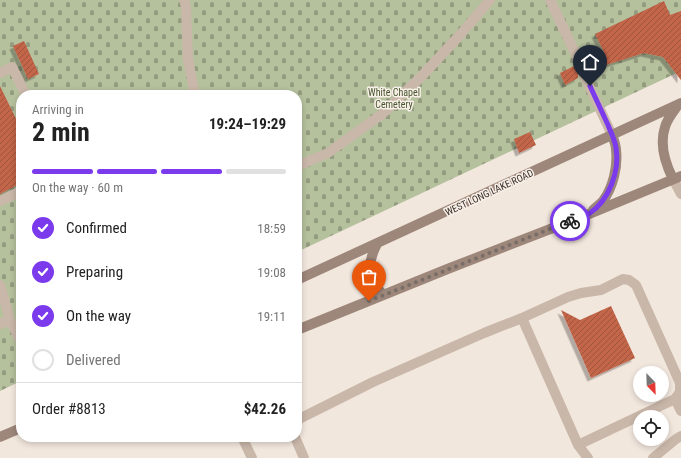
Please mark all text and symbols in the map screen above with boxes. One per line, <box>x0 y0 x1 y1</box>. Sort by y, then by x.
pin <box>573 45 607 86</box>
icon: home <box>579 51 601 73</box>
park label: White Chapel Cemetery <box>368 87 420 110</box>
text: Arriving in <box>32 102 84 117</box>
text: 19:24–19:29 <box>209 115 286 133</box>
text: 2 min <box>32 117 90 147</box>
street label: WEST LONG LAKE ROAD <box>443 167 535 218</box>
text: On the way · 60 m <box>32 180 123 195</box>
courier <box>550 201 590 241</box>
icon: bike <box>559 210 581 232</box>
icon: check <box>32 217 54 239</box>
text: Confirmed <box>66 219 127 237</box>
text: 18:59 <box>257 221 286 236</box>
pin <box>352 260 386 301</box>
icon: check <box>32 261 54 283</box>
text: Preparing <box>66 263 123 281</box>
text: 19:08 <box>257 265 286 280</box>
icon: bag <box>358 266 380 288</box>
icon: check <box>32 305 54 327</box>
text: On the way <box>66 307 131 325</box>
text: 19:11 <box>257 309 286 324</box>
text: Delivered <box>66 351 121 369</box>
north arrow <box>633 366 669 402</box>
map controls <box>633 366 669 446</box>
text: Order #8813 <box>32 400 106 418</box>
text: $42.26 <box>244 400 286 418</box>
button: locate <box>633 410 669 446</box>

